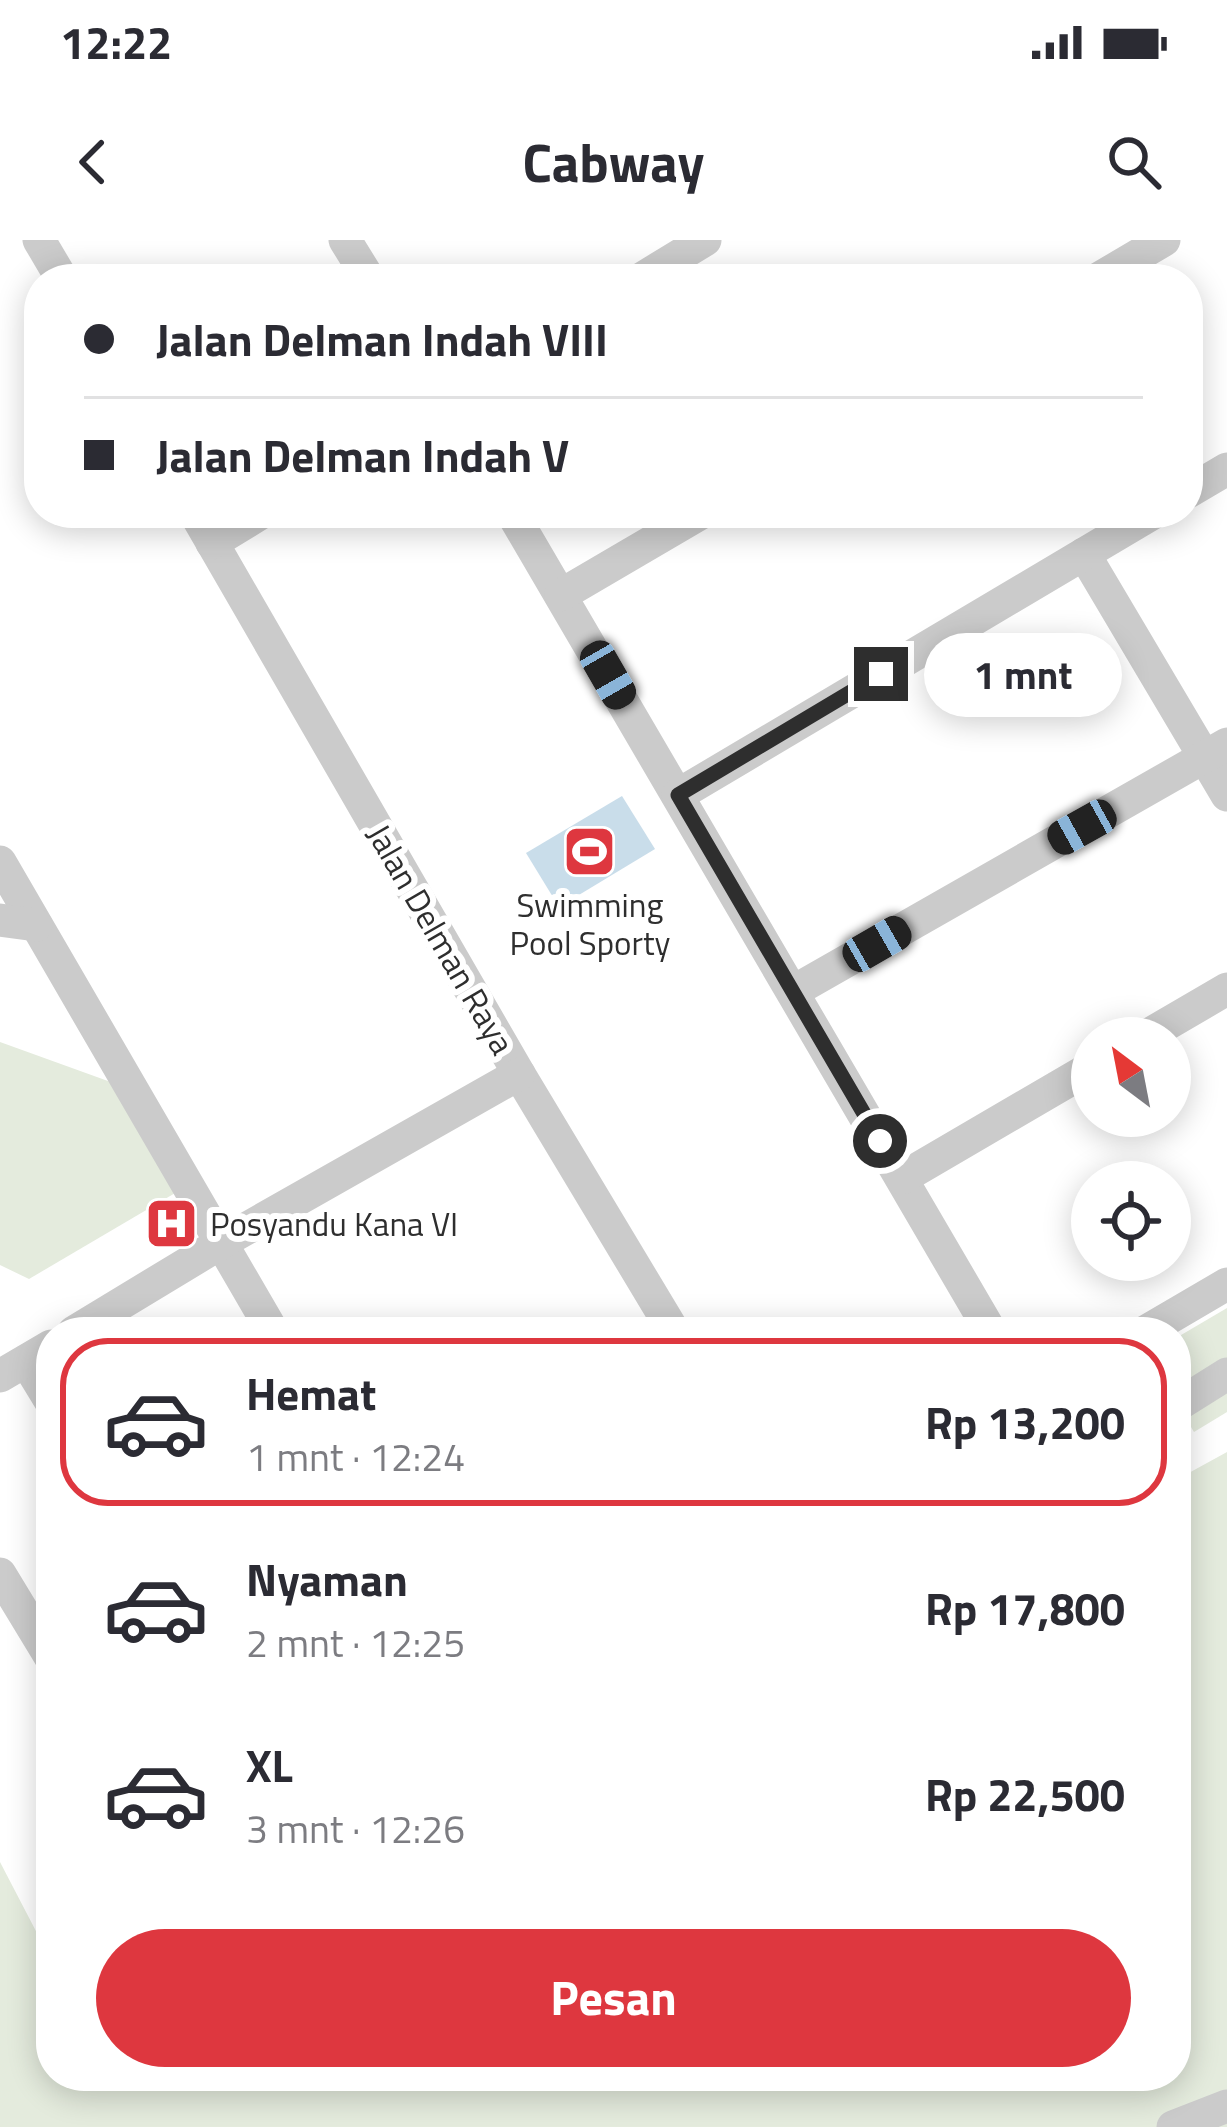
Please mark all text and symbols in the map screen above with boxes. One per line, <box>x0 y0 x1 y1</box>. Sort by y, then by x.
text: 12:22 <box>60 8 172 76</box>
text: Cabway <box>522 121 705 203</box>
icon: back <box>60 129 126 195</box>
icon: search <box>1101 129 1167 195</box>
text: Jalan Delman Indah VIII <box>156 305 608 373</box>
text: Jalan Delman Indah V <box>156 421 569 489</box>
callout: 1 mnt <box>923 632 1121 716</box>
car <box>574 635 642 715</box>
text: 1 mnt <box>974 645 1072 704</box>
route end <box>854 647 908 701</box>
car <box>1042 794 1122 860</box>
street label: Jalan Delman Raya <box>355 814 527 1064</box>
sports icon: Swimming Pool Sporty <box>562 823 618 879</box>
place label: Swimming Pool Sporty <box>510 880 670 968</box>
car <box>837 910 917 978</box>
north arrow <box>1071 1017 1191 1137</box>
map controls <box>1071 1017 1191 1281</box>
route start <box>853 1114 907 1168</box>
button: locate <box>1071 1161 1191 1281</box>
hospital icon: Posyandu Kana VI <box>143 1196 199 1252</box>
place label: Posyandu Kana VI <box>210 1199 458 1249</box>
text: Hemat <box>246 1359 376 1427</box>
icon: car <box>102 1368 210 1476</box>
text: Rp 13,200 <box>925 1388 1125 1456</box>
text: 1 mnt · 12:24 <box>246 1427 465 1486</box>
text: Nyaman <box>246 1545 408 1613</box>
icon: car <box>102 1554 210 1662</box>
text: Rp 17,800 <box>925 1574 1125 1642</box>
text: 2 mnt · 12:25 <box>246 1613 465 1672</box>
text: XL <box>246 1731 293 1799</box>
icon: car <box>102 1740 210 1848</box>
text: Rp 22,500 <box>925 1760 1125 1828</box>
text: 3 mnt · 12:26 <box>246 1799 465 1858</box>
button: Pesan <box>96 1929 1131 2067</box>

